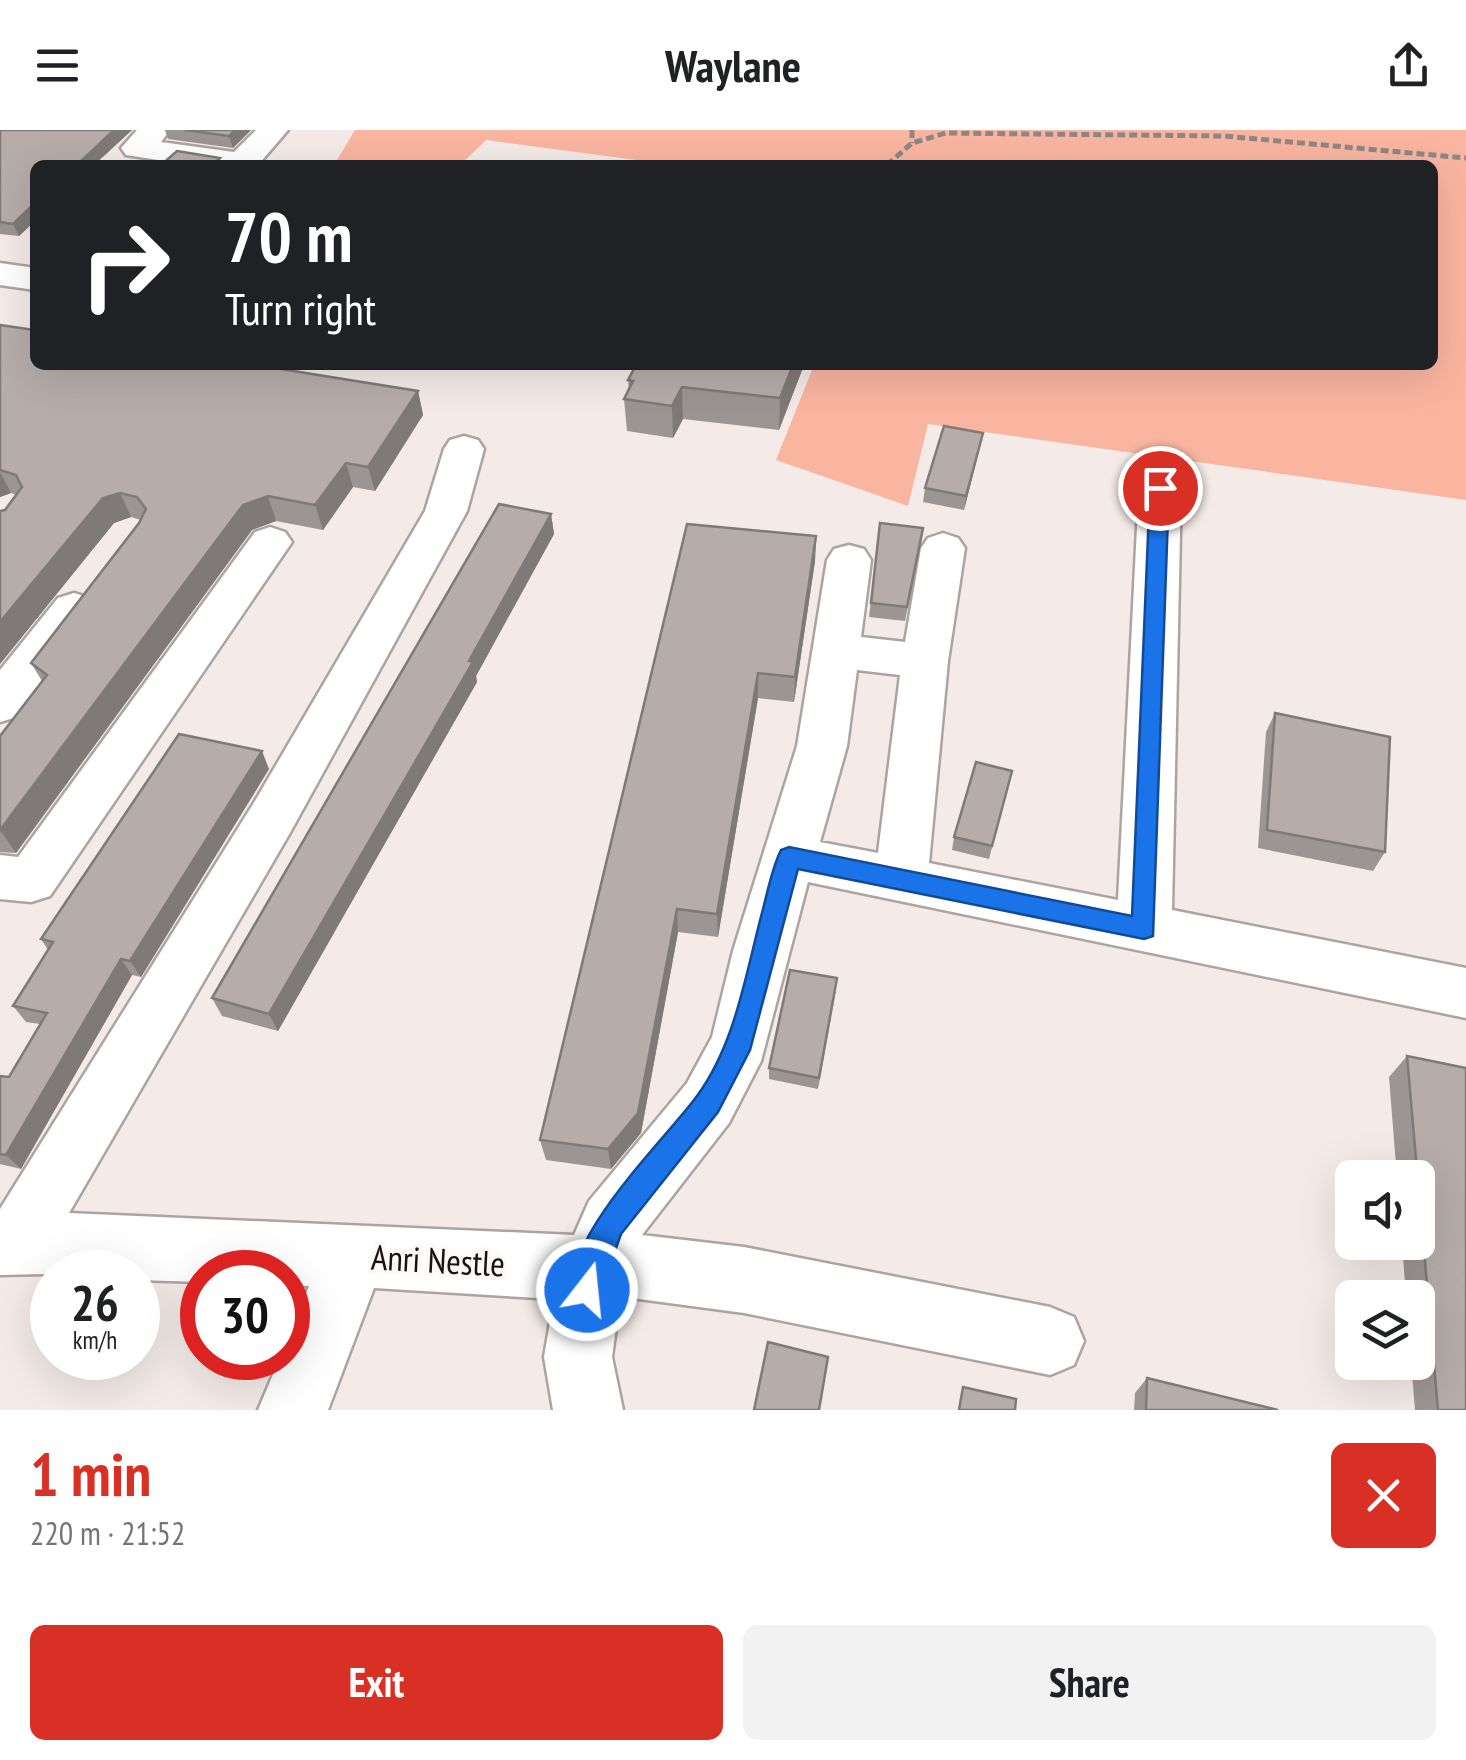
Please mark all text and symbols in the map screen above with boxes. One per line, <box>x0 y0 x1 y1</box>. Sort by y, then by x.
text: Waylane <box>665 36 801 94</box>
icon: menu <box>30 38 85 93</box>
icon: share <box>1381 38 1436 93</box>
text: 70 m <box>225 191 353 281</box>
icon: right <box>60 200 190 330</box>
text: Turn right <box>225 279 376 337</box>
pin <box>1118 446 1203 531</box>
icon: arrive <box>1133 461 1188 516</box>
map controls <box>1335 1160 1435 1380</box>
button: sound <box>1335 1160 1435 1260</box>
street label: Anri Nestle <box>370 1234 506 1286</box>
position arrow <box>535 1238 639 1342</box>
speed limit sign: 30 <box>180 1250 310 1380</box>
text: 26 <box>71 1270 119 1335</box>
button: layers <box>1335 1280 1435 1380</box>
text: km/h <box>73 1324 117 1356</box>
text: 1 min <box>30 1435 151 1513</box>
button: close <box>1331 1443 1436 1548</box>
text: 220 m · 21:52 <box>30 1512 185 1554</box>
button: Exit <box>30 1625 723 1740</box>
button: Share <box>743 1625 1436 1740</box>

